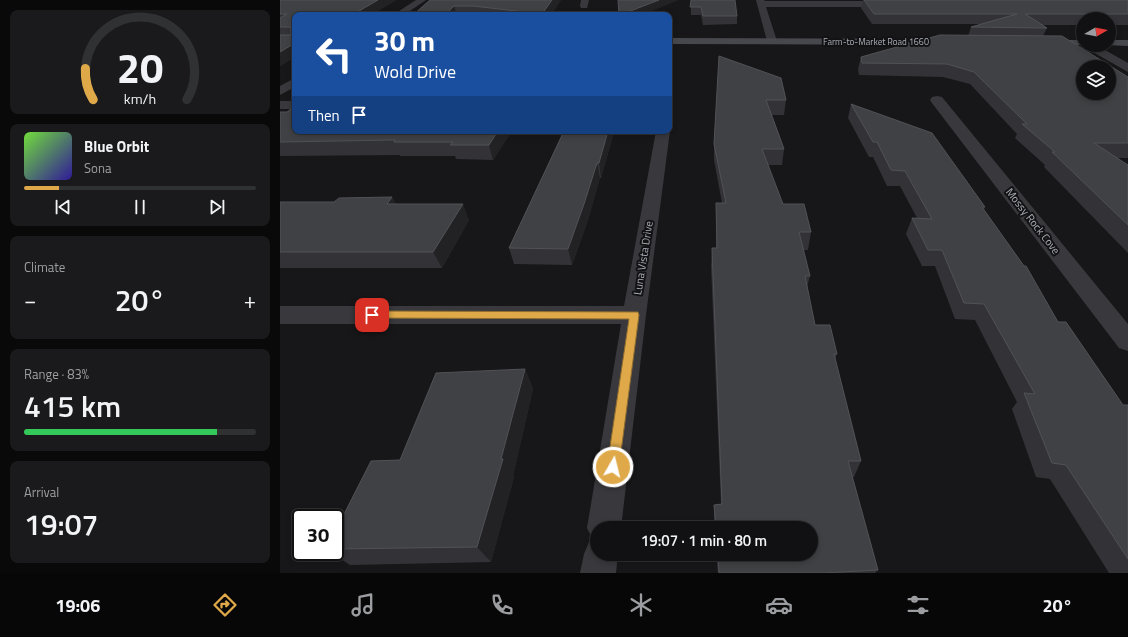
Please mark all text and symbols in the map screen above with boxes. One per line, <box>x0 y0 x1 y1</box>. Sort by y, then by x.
north arrow <box>1076 12 1116 52</box>
map controls <box>1076 12 1116 100</box>
text: 30 m <box>374 19 435 62</box>
icon: left <box>308 28 360 80</box>
street label: Farm-to-Market Road 1660 <box>823 35 929 48</box>
text: 20 <box>117 36 163 99</box>
text: Wold Drive <box>374 58 456 85</box>
button: layers <box>1076 60 1116 100</box>
text: km/h <box>124 88 156 110</box>
text: Then <box>308 104 340 127</box>
icon: arrive <box>348 104 370 126</box>
text: Blue Orbit <box>84 135 149 158</box>
text: Sona <box>84 158 111 178</box>
street label: Mossy Rock Cove <box>1002 184 1064 258</box>
icon: previous <box>52 196 74 218</box>
icon: pause <box>129 196 151 218</box>
icon: next <box>206 196 228 218</box>
street label: Luna Vista Drive <box>629 219 657 296</box>
text: Climate <box>24 257 65 277</box>
text: 20° <box>115 277 165 323</box>
text: − <box>24 283 36 317</box>
text: + <box>244 283 256 317</box>
pin <box>355 298 389 332</box>
icon: arrive <box>361 304 383 326</box>
text: Range · 83% <box>24 364 89 384</box>
text: 415 km <box>24 383 121 429</box>
position arrow <box>592 446 634 488</box>
text: Arrival <box>24 482 59 502</box>
text: 19:07 <box>24 501 98 547</box>
speed limit sign: 30 <box>292 509 344 561</box>
text: 19:07 · 1 min · 80 m <box>641 529 767 552</box>
icon: directions <box>211 591 239 619</box>
icon: music <box>349 591 377 619</box>
icon: phone <box>488 591 516 619</box>
icon: climate <box>627 591 655 619</box>
icon: car <box>765 591 793 619</box>
icon: filters <box>904 591 932 619</box>
text: 19:06 <box>55 592 100 619</box>
text: 20° <box>1042 592 1073 619</box>

